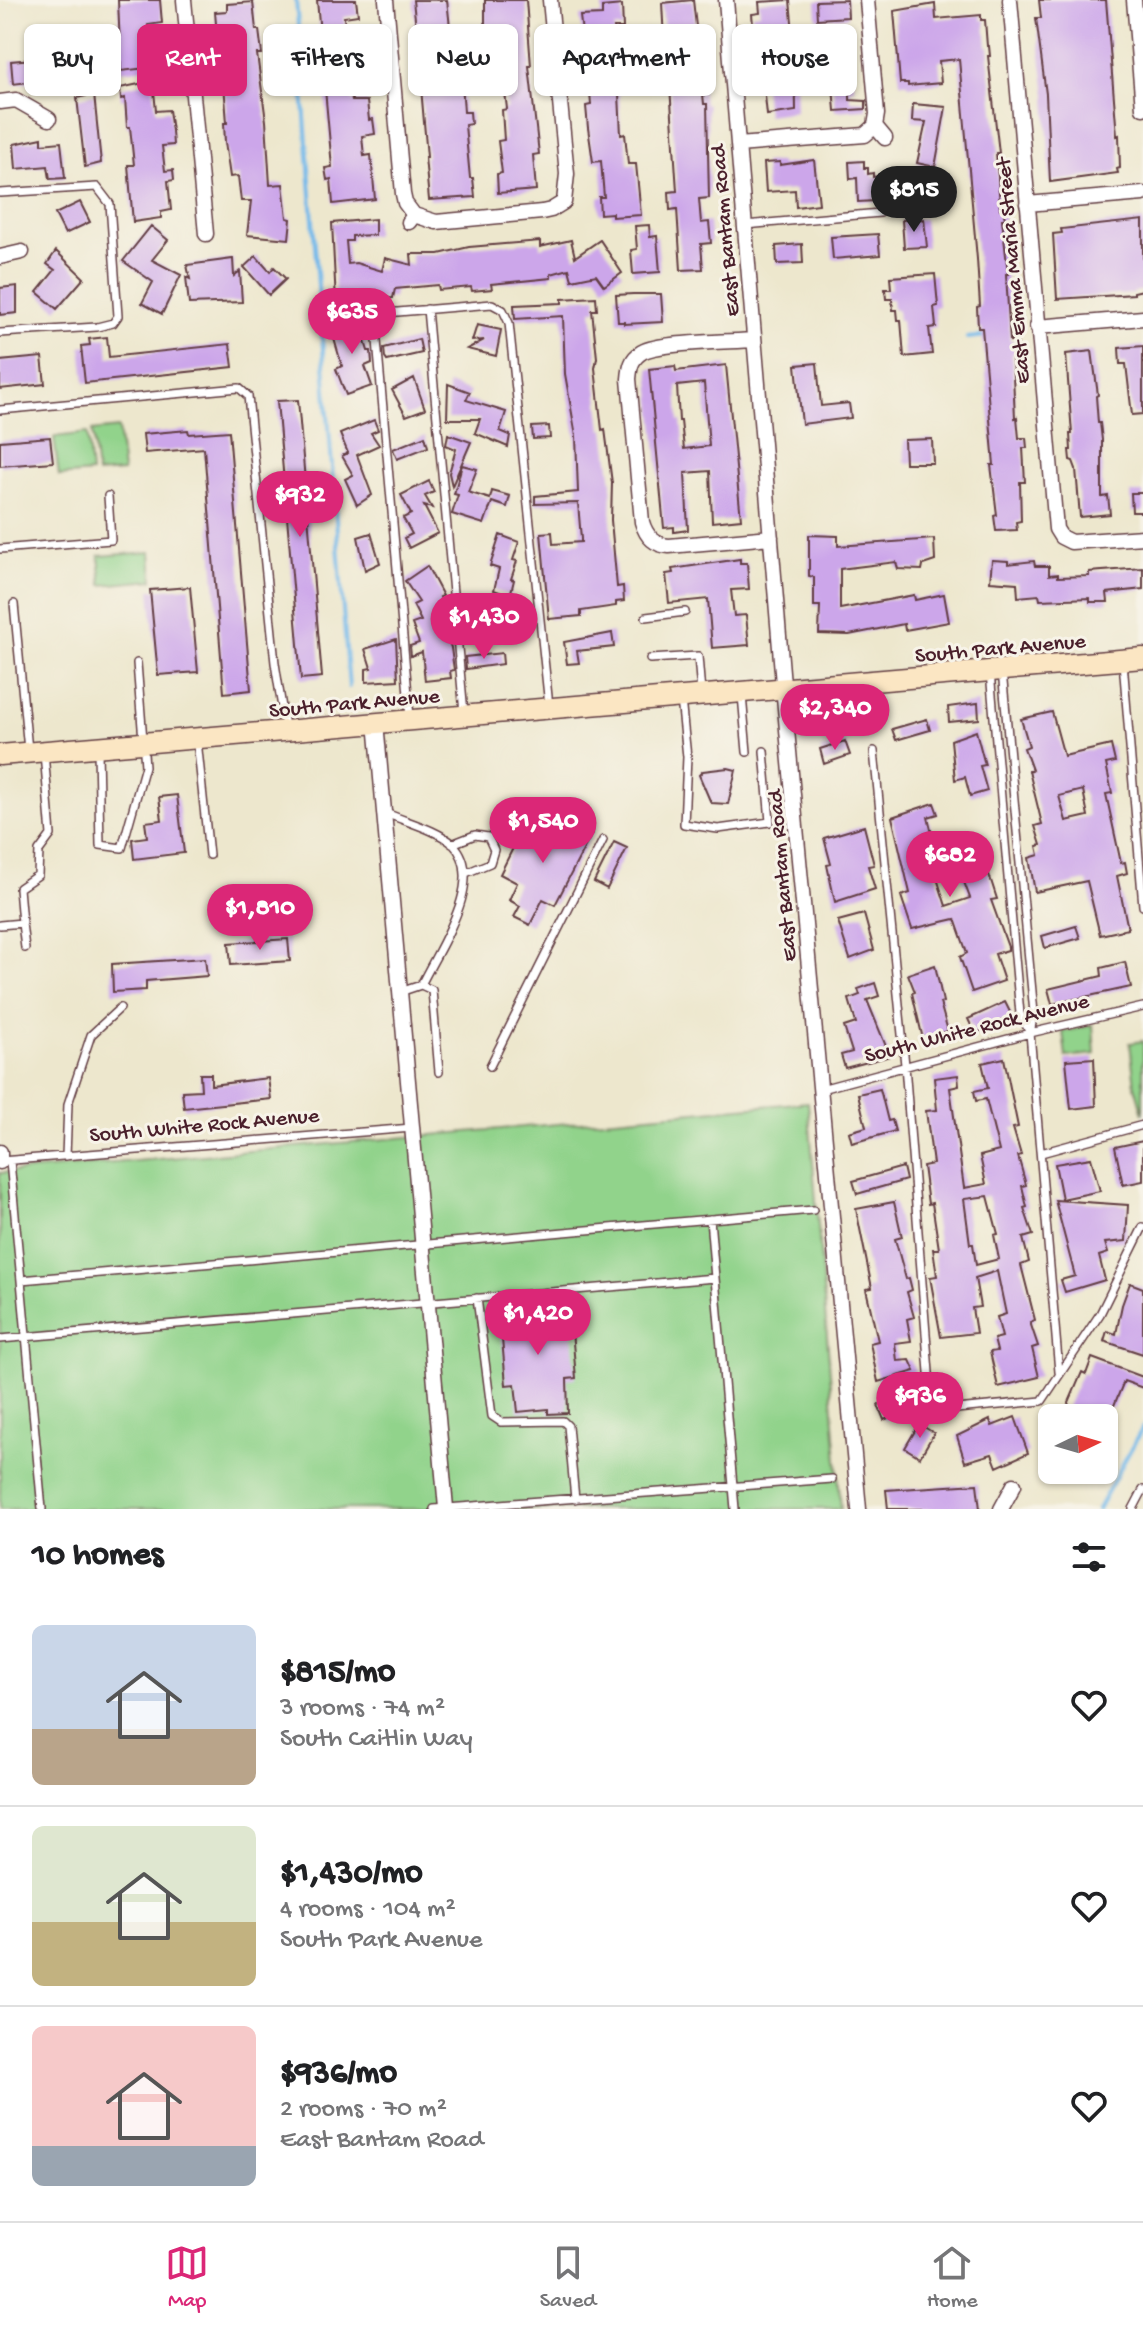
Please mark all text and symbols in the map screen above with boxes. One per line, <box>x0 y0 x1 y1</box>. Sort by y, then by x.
chip: Buy <box>24 24 121 96</box>
chip: Rent <box>137 24 247 96</box>
chip: Filters <box>263 24 392 96</box>
chip: New <box>408 24 518 96</box>
chip: Apartment <box>534 24 716 96</box>
chip: House <box>732 24 857 96</box>
street label: East Bantam Road <box>706 142 747 318</box>
street label: East Emma Maria Street <box>992 155 1038 385</box>
pin: $815 <box>867 166 961 234</box>
text: $815 <box>889 176 939 207</box>
pin: $635 <box>305 288 399 356</box>
text: $635 <box>326 298 378 329</box>
pin: $932 <box>253 471 347 539</box>
text: $932 <box>275 481 325 512</box>
pin: $1,430 <box>419 593 549 661</box>
text: $1,430 <box>449 603 519 634</box>
street label: South Park Avenue <box>914 630 1087 670</box>
pin: $2,340 <box>770 684 900 752</box>
street label: South Park Avenue <box>268 685 441 725</box>
text: $2,340 <box>798 694 872 725</box>
street label: East Bantam Road <box>763 787 804 963</box>
pin: $1,540 <box>478 797 608 865</box>
text: $1,540 <box>507 807 579 838</box>
pin: $682 <box>903 831 997 899</box>
text: $682 <box>924 841 976 872</box>
pin: $1,810 <box>195 884 325 952</box>
text: $1,810 <box>225 894 295 925</box>
street label: South White Rock Avenue <box>862 989 1093 1070</box>
street label: South White Rock Avenue <box>88 1104 321 1150</box>
pin: $1,420 <box>473 1289 603 1357</box>
text: $1,420 <box>503 1299 573 1330</box>
pin: $936 <box>873 1372 967 1440</box>
text: $936 <box>894 1382 946 1413</box>
north arrow <box>1038 1404 1118 1484</box>
map controls <box>1038 1404 1118 1484</box>
icon: filters <box>1067 1535 1111 1579</box>
text: 10 homes <box>32 1537 163 1577</box>
text: $815/mo <box>280 1654 395 1694</box>
icon: home <box>96 1657 192 1753</box>
icon: heart <box>1067 1683 1111 1727</box>
text: 3 rooms · 74 m² <box>280 1694 445 1725</box>
text: South Caitlin Way <box>280 1725 472 1756</box>
text: $1,430/mo <box>280 1855 423 1895</box>
icon: home <box>96 1858 192 1954</box>
icon: heart <box>1067 1884 1111 1928</box>
text: 4 rooms · 104 m² <box>280 1895 456 1926</box>
text: South Park Avenue <box>280 1926 482 1957</box>
text: $936/mo <box>280 2055 397 2095</box>
icon: home <box>96 2058 192 2154</box>
icon: heart <box>1067 2084 1111 2128</box>
text: 2 rooms · 70 m² <box>280 2095 447 2126</box>
text: East Bantam Road <box>280 2126 484 2157</box>
tab: Map <box>165 2241 209 2315</box>
tab: Saved <box>540 2241 596 2315</box>
tab: Home <box>927 2241 978 2315</box>

